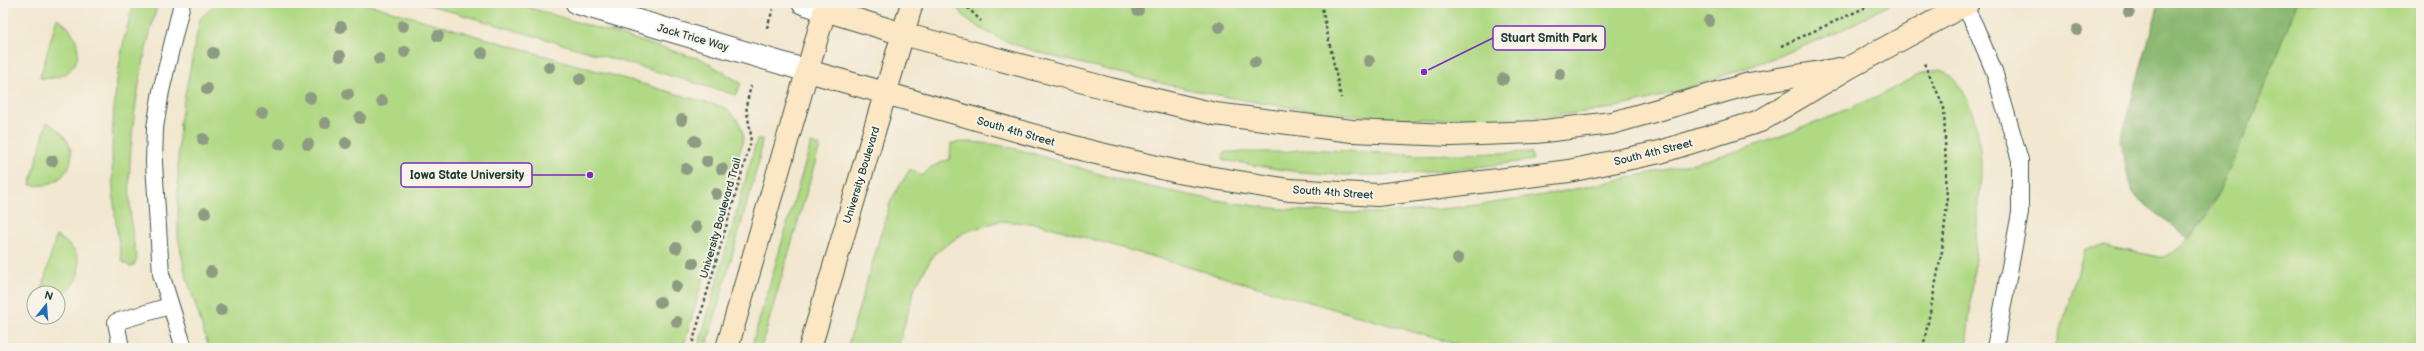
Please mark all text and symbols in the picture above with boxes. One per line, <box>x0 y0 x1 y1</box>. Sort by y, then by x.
street label: Jack Trice Way <box>656 21 730 54</box>
callout: Stuart Smith Park <box>1493 26 1605 50</box>
text: Stuart Smith Park <box>1501 31 1598 46</box>
street label: South 4th Street <box>975 114 1057 149</box>
street label: University Boulevard <box>841 125 882 225</box>
street label: South 4th Street <box>1613 136 1694 169</box>
street label: University Boulevard Trail <box>697 157 744 280</box>
callout: Iowa State University <box>401 163 532 187</box>
text: Iowa State University <box>410 168 525 183</box>
street label: South 4th Street <box>1292 183 1374 202</box>
north arrow <box>26 285 66 325</box>
text: N <box>43 288 55 303</box>

